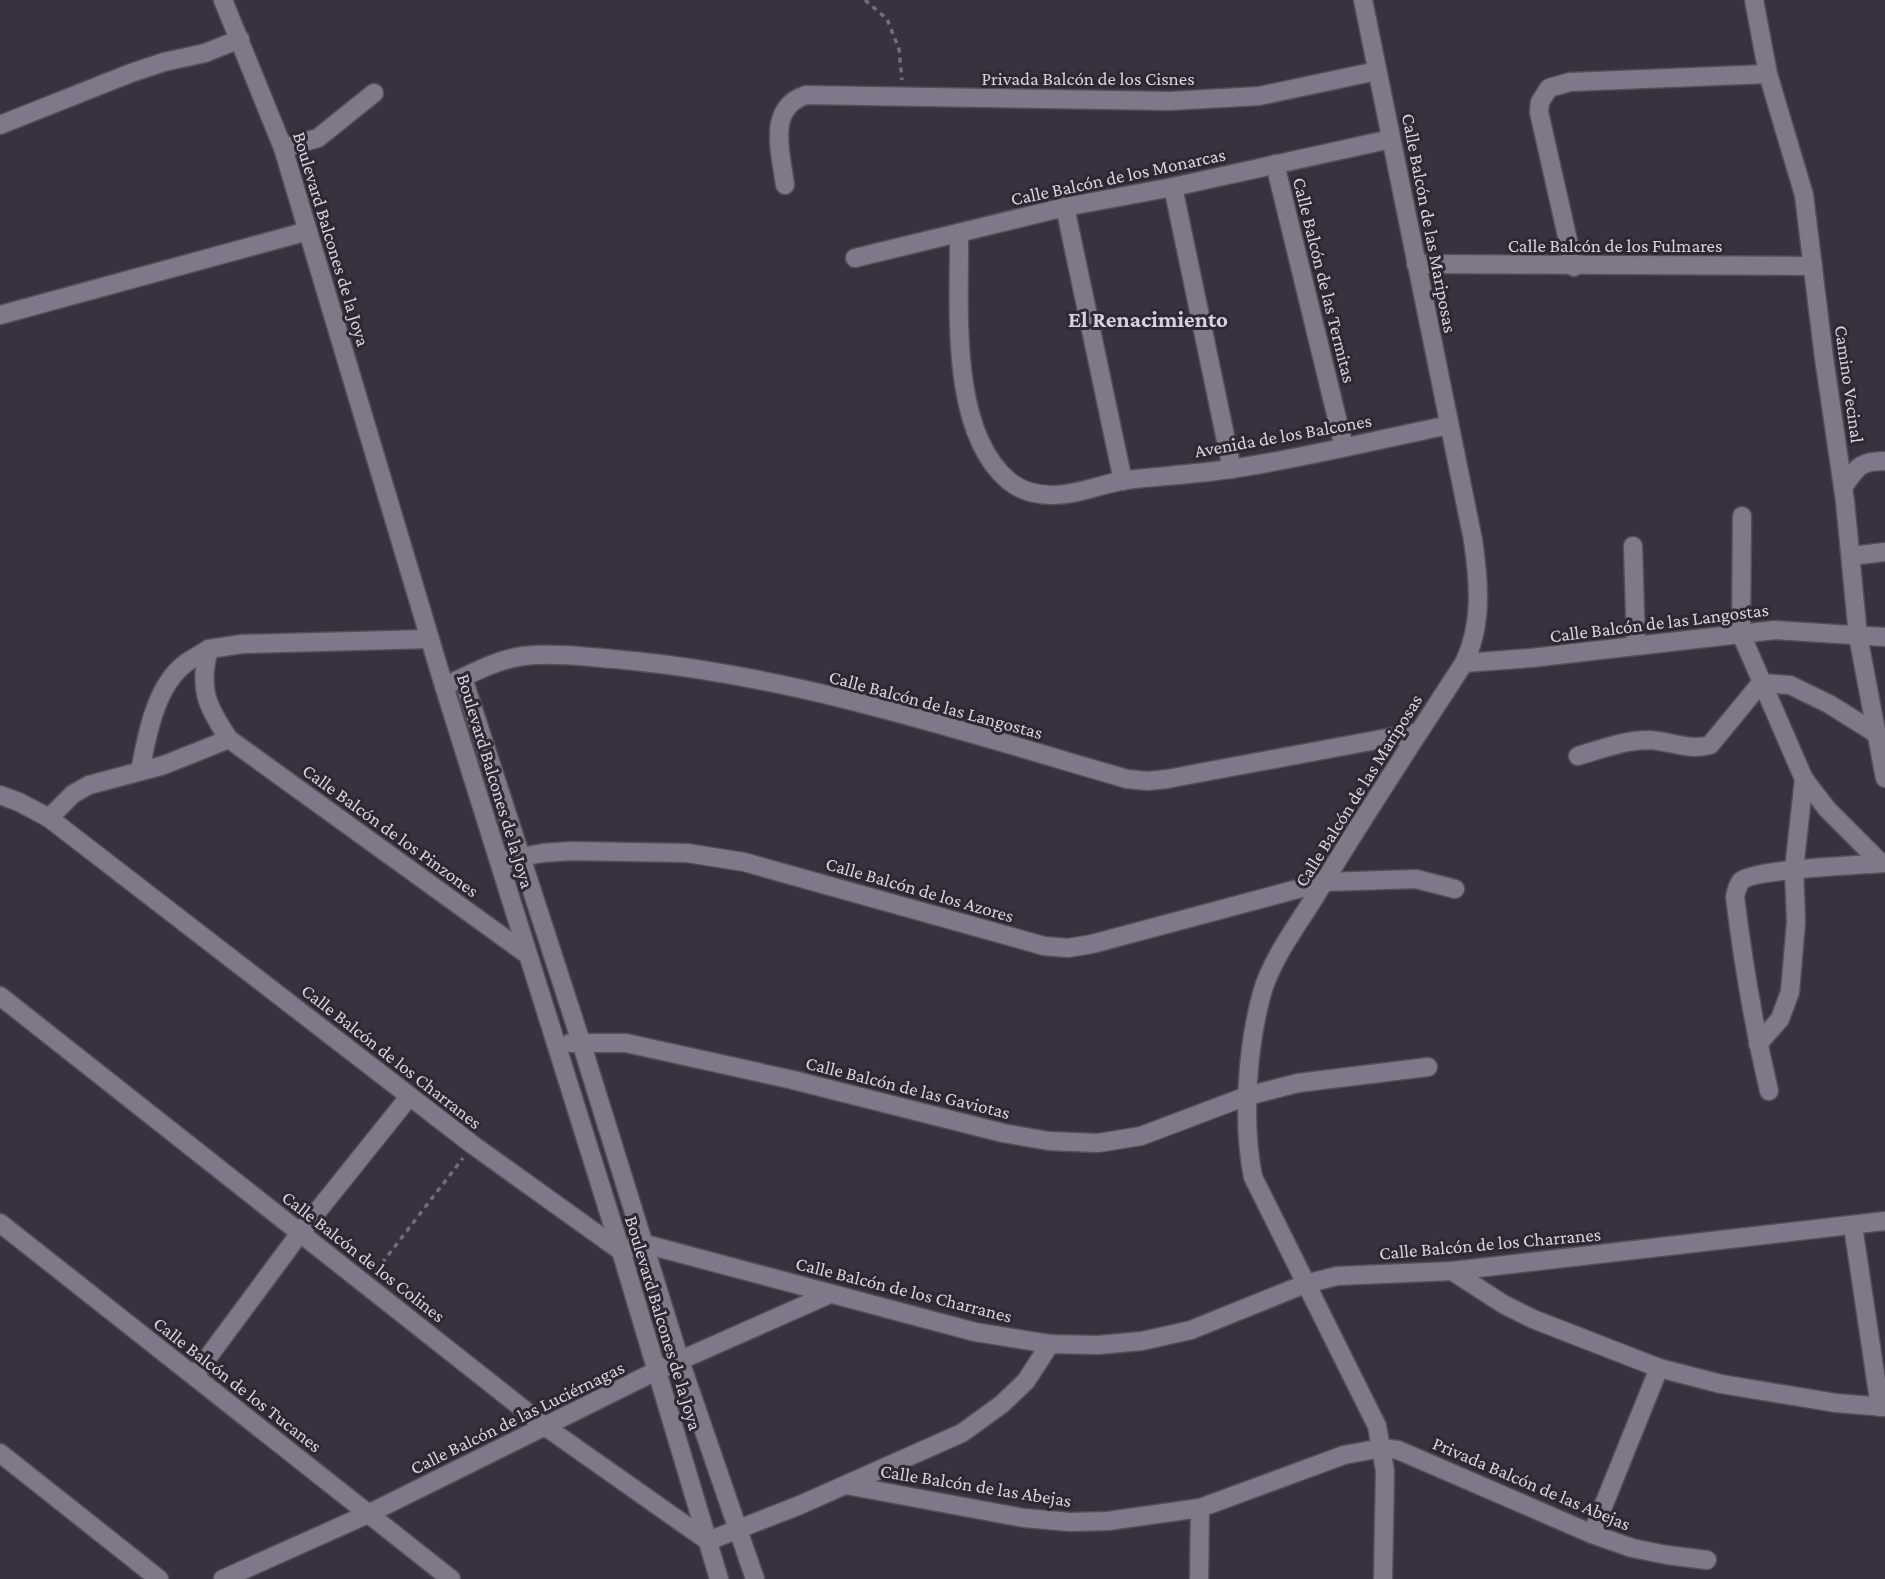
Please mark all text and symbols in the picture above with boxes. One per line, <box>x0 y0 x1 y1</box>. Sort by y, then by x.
street label: Privada Balcón de los Cisnes <box>981 68 1195 89</box>
street label: Calle Balcón de las Mariposas <box>1398 112 1461 335</box>
street label: Boulevard Balcones de la Joya <box>289 129 374 349</box>
street label: Calle Balcón de los Monarcas <box>1009 143 1227 210</box>
street label: Calle Balcón de las Termitas <box>1289 175 1360 385</box>
street label: Calle Balcón de los Fulmares <box>1508 235 1722 256</box>
district label: El Renacimiento <box>1068 306 1228 332</box>
street label: Camino Vecinal <box>1831 324 1868 444</box>
street label: Avenida de los Balcones <box>1193 410 1373 461</box>
street label: Calle Balcón de las Langostas <box>1548 599 1770 646</box>
street label: Calle Balcón de las Langostas <box>827 666 1045 743</box>
street label: Boulevard Balcones de la Joya <box>453 671 538 891</box>
street label: Calle Balcón de las Mariposas <box>1290 690 1426 890</box>
street label: Calle Balcón de los Pinzones <box>299 759 483 901</box>
street label: Calle Balcón de los Azores <box>823 853 1016 926</box>
street label: Calle Balcón de los Charranes <box>298 980 486 1133</box>
street label: Calle Balcón de las Gaviotas <box>803 1052 1012 1123</box>
street label: Calle Balcón de los Colines <box>278 1186 449 1326</box>
street label: Boulevard Balcones de la Joya <box>621 1213 706 1433</box>
street label: Calle Balcón de los Charranes <box>1378 1223 1602 1264</box>
street label: Calle Balcón de los Charranes <box>793 1252 1014 1327</box>
street label: Calle Balcón de los Tucanes <box>150 1312 326 1456</box>
street label: Calle Balcón de las Luciérnagas <box>407 1356 628 1478</box>
street label: Privada Balcón de las Abejas <box>1429 1432 1634 1536</box>
street label: Calle Balcón de las Abejas <box>879 1460 1073 1512</box>

